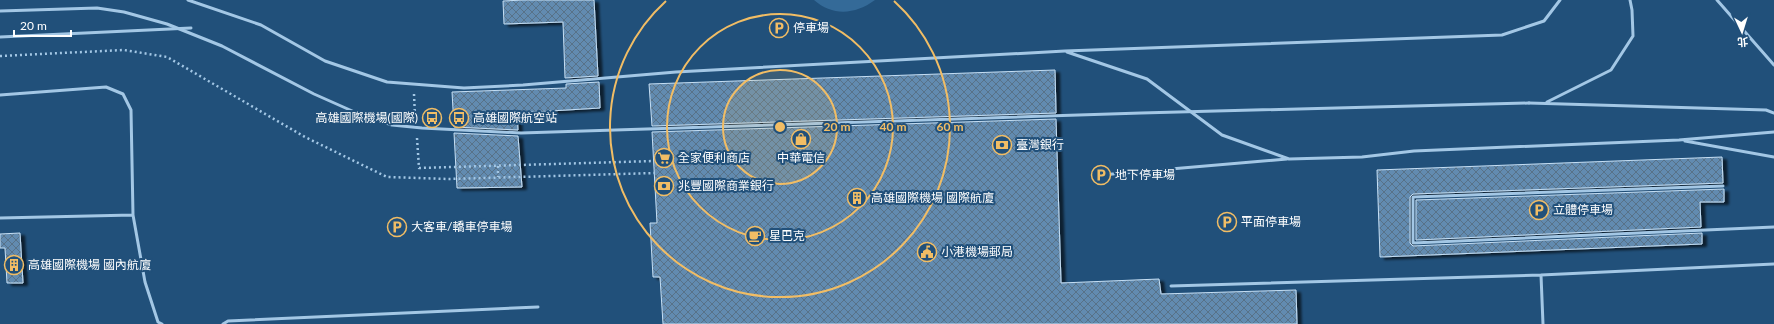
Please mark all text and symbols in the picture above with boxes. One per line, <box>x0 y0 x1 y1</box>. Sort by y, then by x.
scale bar <box>14 12 71 38</box>
north arrow <box>1722 12 1762 52</box>
parking icon: 停車場 <box>768 17 790 39</box>
text: 20 m <box>20 18 47 33</box>
place label: 停車場 <box>793 20 829 35</box>
text: 北 <box>1737 36 1749 49</box>
bus stop icon: 高雄國際機場(國際) <box>421 107 443 129</box>
bus stop icon: 高雄國際航空站 <box>448 107 470 129</box>
place label: 高雄國際機場(國際) <box>316 110 418 125</box>
place label: 高雄國際航空站 <box>473 110 557 125</box>
text: 20 m <box>824 119 850 134</box>
text: 40 m <box>880 119 906 134</box>
text: 60 m <box>937 119 963 134</box>
centre of rings <box>773 120 787 134</box>
shop icon: 中華電信 <box>790 128 812 150</box>
bank icon: 臺灣銀行 <box>991 134 1013 156</box>
place label: 臺灣銀行 <box>1016 137 1064 152</box>
supermarket icon: 全家便利商店 <box>653 147 675 169</box>
place label: 全家便利商店 <box>678 150 750 165</box>
place label: 中華電信 <box>777 150 825 165</box>
parking icon: 地下停車場 <box>1090 164 1112 186</box>
place label: 地下停車場 <box>1115 167 1175 182</box>
bank icon: 兆豐國際商業銀行 <box>653 175 675 197</box>
place label: 兆豐國際商業銀行 <box>678 178 774 193</box>
building icon: 高雄國際機場 國際航廈 <box>846 187 868 209</box>
place label: 高雄國際機場 國際航廈 <box>871 190 994 205</box>
parking icon: 立體停車場 <box>1528 199 1550 221</box>
place label: 立體停車場 <box>1553 202 1613 217</box>
parking icon: 平面停車場 <box>1216 211 1238 233</box>
place label: 平面停車場 <box>1241 214 1301 229</box>
parking icon: 大客車/轎車停車場 <box>386 216 408 238</box>
place label: 大客車/轎車停車場 <box>411 219 512 234</box>
cafe icon: 星巴克 <box>744 225 766 247</box>
place label: 星巴克 <box>769 228 805 243</box>
public building icon: 小港機場郵局 <box>916 241 938 263</box>
place label: 小港機場郵局 <box>941 244 1013 259</box>
building icon: 高雄國際機場 國內航廈 <box>3 254 25 276</box>
place label: 高雄國際機場 國內航廈 <box>28 257 151 272</box>

